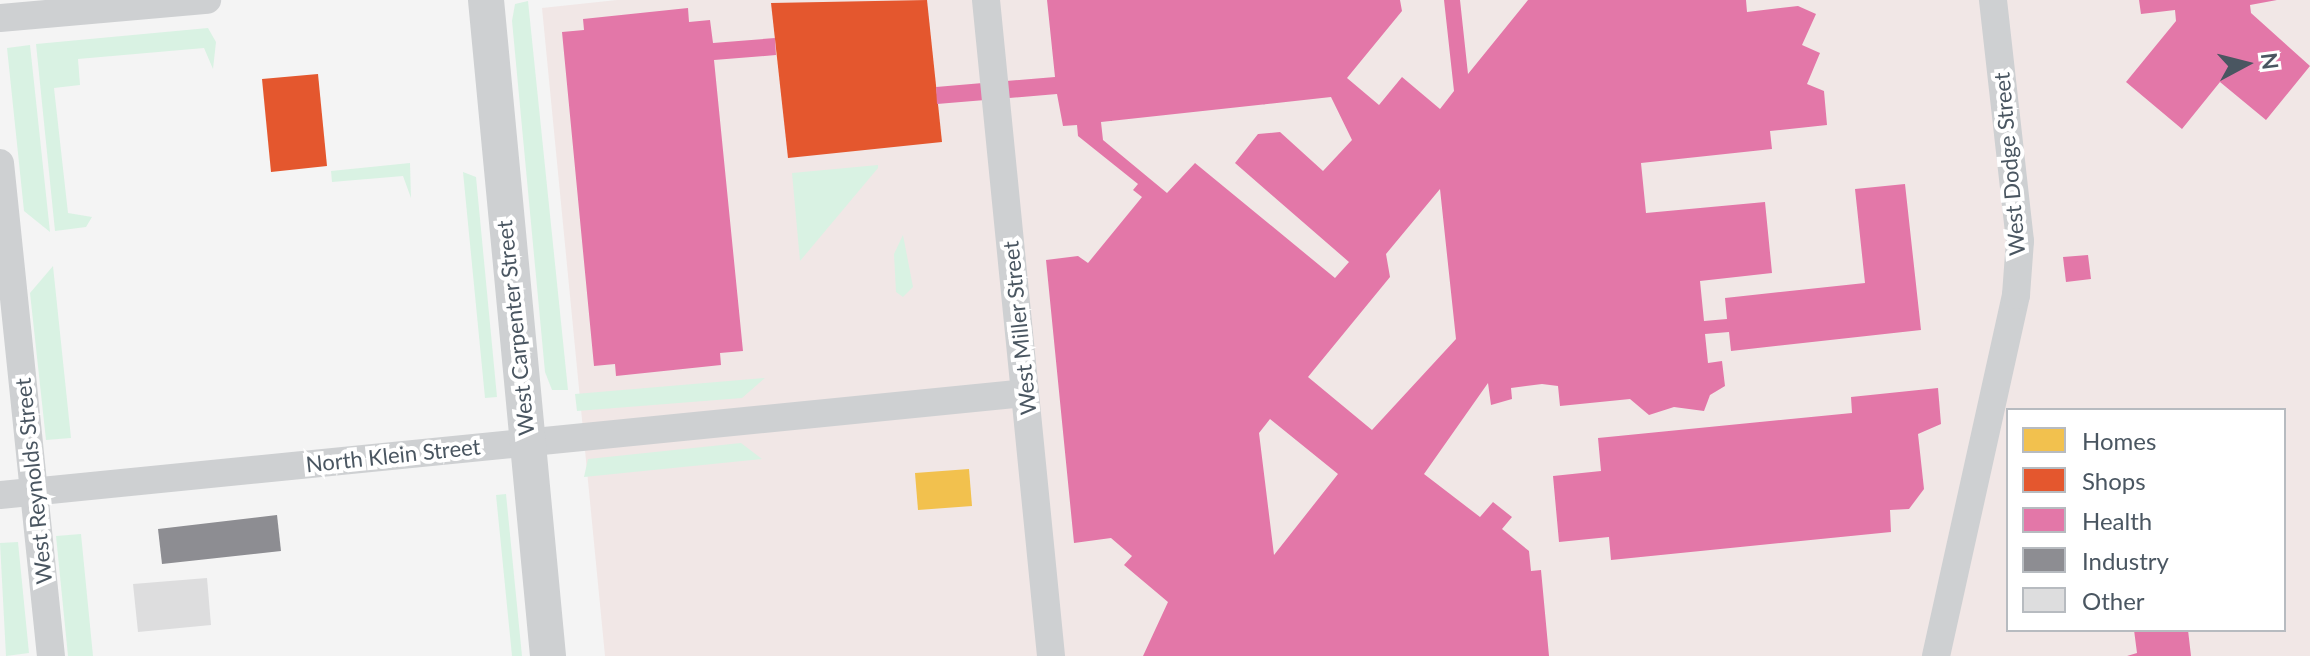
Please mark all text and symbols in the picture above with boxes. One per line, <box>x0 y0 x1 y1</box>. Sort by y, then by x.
north arrow <box>2206 24 2286 104</box>
text: N <box>2256 51 2285 71</box>
street label: West Dodge Street <box>1988 71 2030 257</box>
street label: West Carpenter Street <box>491 219 539 437</box>
street label: West Miller Street <box>997 239 1041 417</box>
street label: West Reynolds Street <box>9 377 57 585</box>
legend <box>2006 408 2286 632</box>
text: Homes <box>2082 426 2156 455</box>
street label: North Klein Street <box>304 433 482 477</box>
text: Shops <box>2082 466 2146 495</box>
text: Health <box>2082 506 2152 535</box>
text: Industry <box>2082 546 2169 575</box>
text: Other <box>2082 586 2145 615</box>

